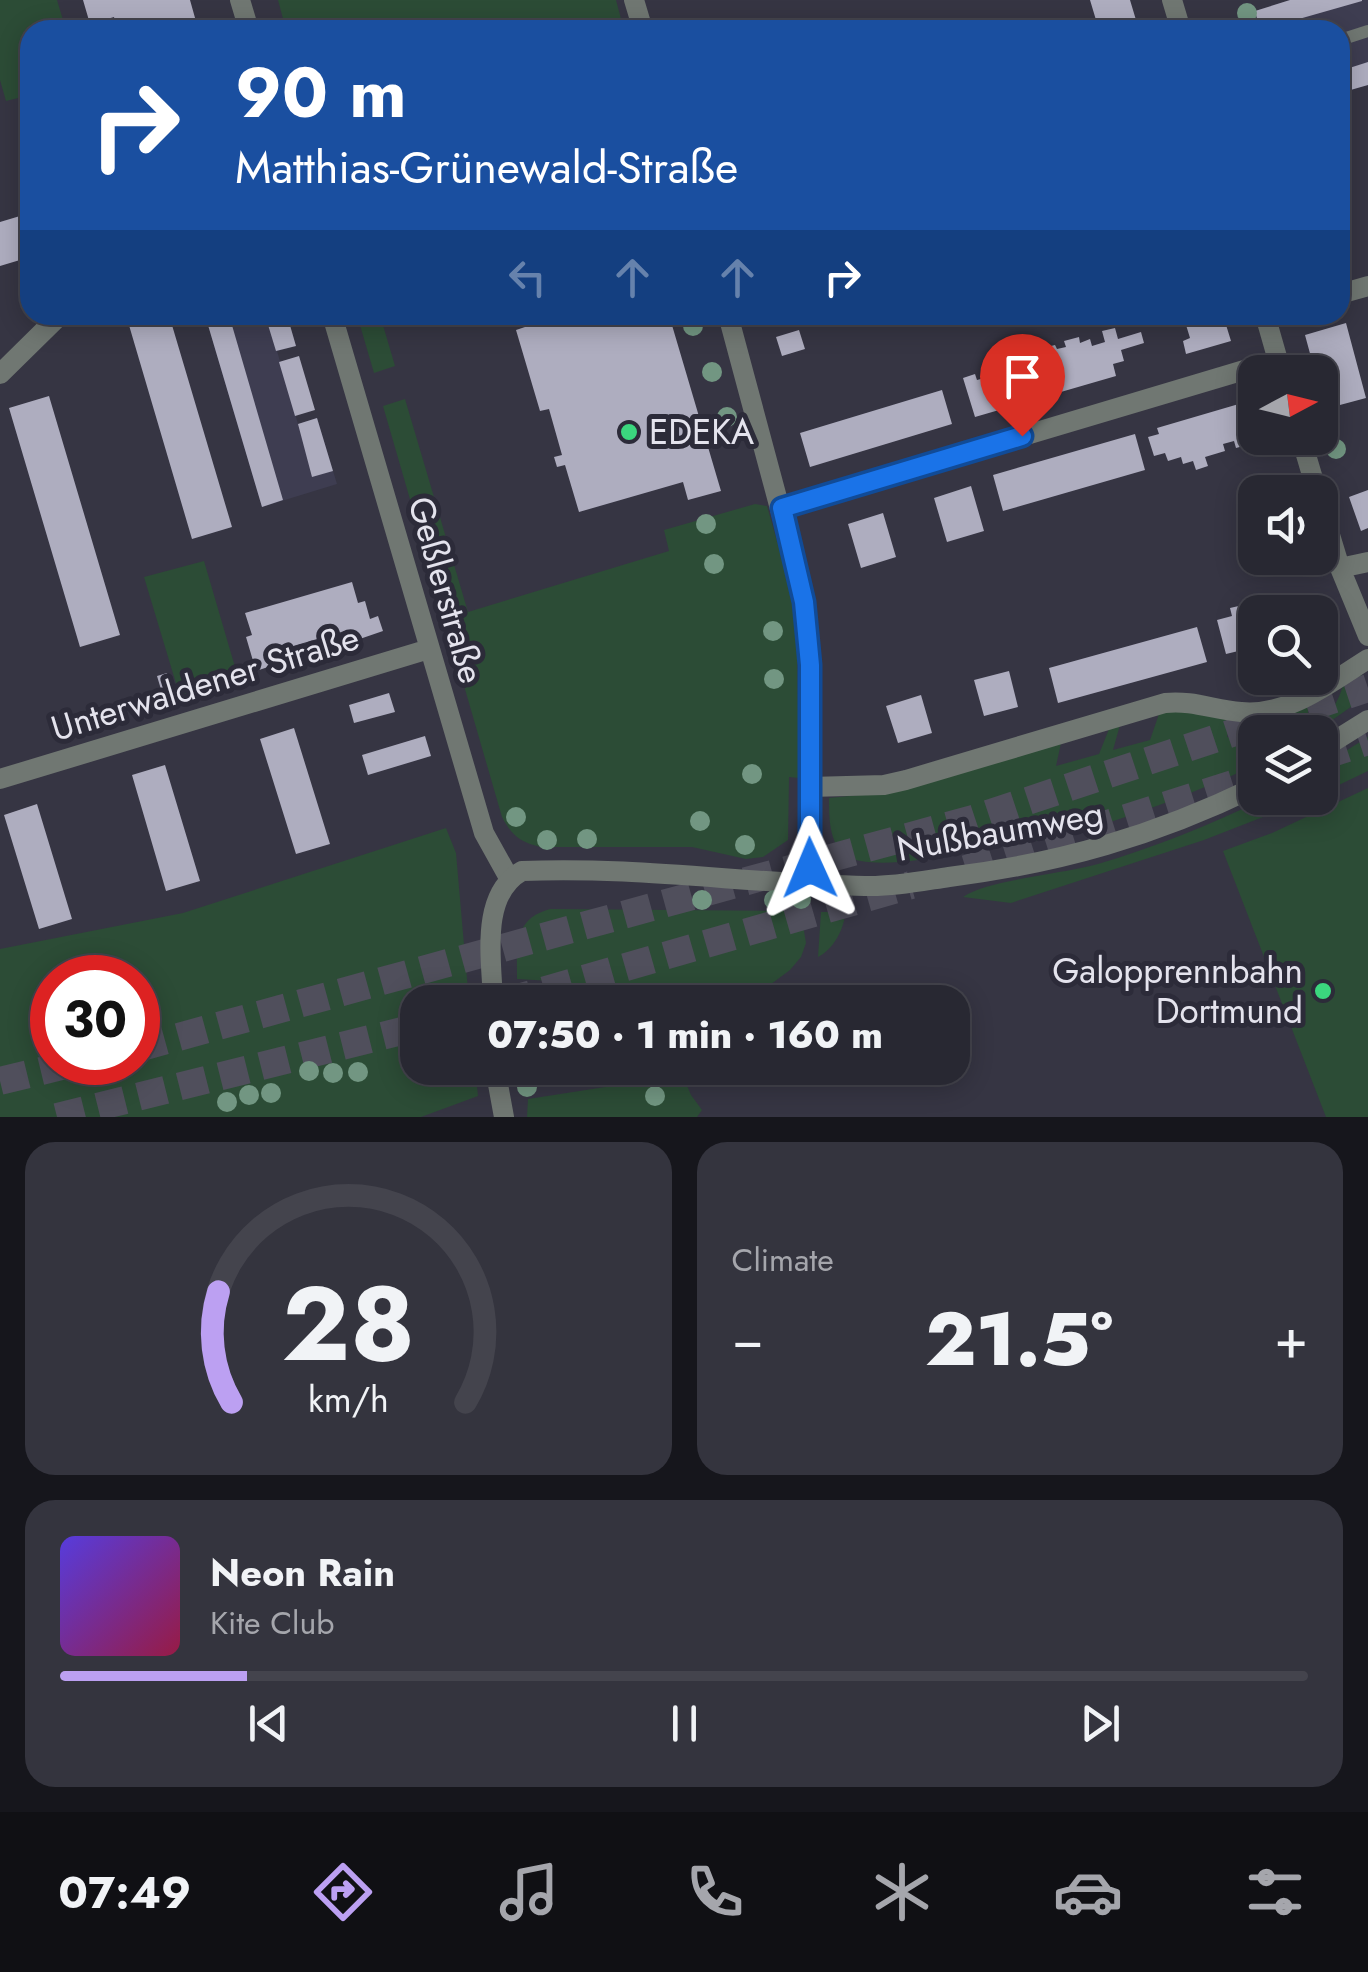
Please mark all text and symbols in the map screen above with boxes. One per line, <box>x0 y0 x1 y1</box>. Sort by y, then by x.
text: 90 m <box>235 42 407 143</box>
icon: right <box>70 60 200 190</box>
text: Matthias-Grünewald-Straße <box>235 135 738 200</box>
icon: left <box>500 250 555 305</box>
icon: ahead <box>605 250 660 305</box>
icon: ahead <box>710 250 765 305</box>
icon: right <box>815 250 870 305</box>
pin <box>980 334 1065 437</box>
icon: arrive <box>995 349 1050 404</box>
north arrow <box>1238 355 1338 455</box>
map controls <box>1238 355 1338 815</box>
place label: EDEKA <box>649 407 754 457</box>
marker: EDEKA <box>618 421 640 443</box>
button: sound <box>1238 475 1338 575</box>
street label: Geßlerstraße <box>395 491 497 689</box>
button: search <box>1238 595 1338 695</box>
street label: Unterwaldener Straße <box>45 612 365 754</box>
button: layers <box>1238 715 1338 815</box>
street label: Nußbaumweg <box>893 788 1107 874</box>
position arrow <box>758 816 862 920</box>
place label: Galopprennbahn Dortmund <box>1052 946 1303 1036</box>
speed limit sign: 30 <box>30 955 160 1085</box>
marker: Galopprennbahn Dortmund <box>1312 980 1334 1002</box>
text: 07:50 · 1 min · 160 m <box>487 1007 883 1062</box>
text: Climate <box>732 1237 834 1283</box>
text: 28 <box>282 1249 415 1399</box>
text: 21.5° <box>925 1285 1113 1393</box>
text: − <box>732 1299 764 1379</box>
text: + <box>1274 1299 1308 1379</box>
text: km/h <box>308 1374 389 1425</box>
text: Neon Rain <box>210 1545 395 1600</box>
text: Kite Club <box>210 1600 334 1646</box>
icon: previous <box>241 1696 296 1751</box>
icon: pause <box>657 1696 712 1751</box>
icon: next <box>1073 1696 1128 1751</box>
icon: directions <box>308 1857 378 1927</box>
icon: music <box>494 1857 564 1927</box>
icon: phone <box>680 1857 750 1927</box>
icon: climate <box>867 1857 937 1927</box>
icon: car <box>1053 1857 1123 1927</box>
icon: filters <box>1240 1857 1310 1927</box>
text: 07:49 <box>58 1860 191 1925</box>

